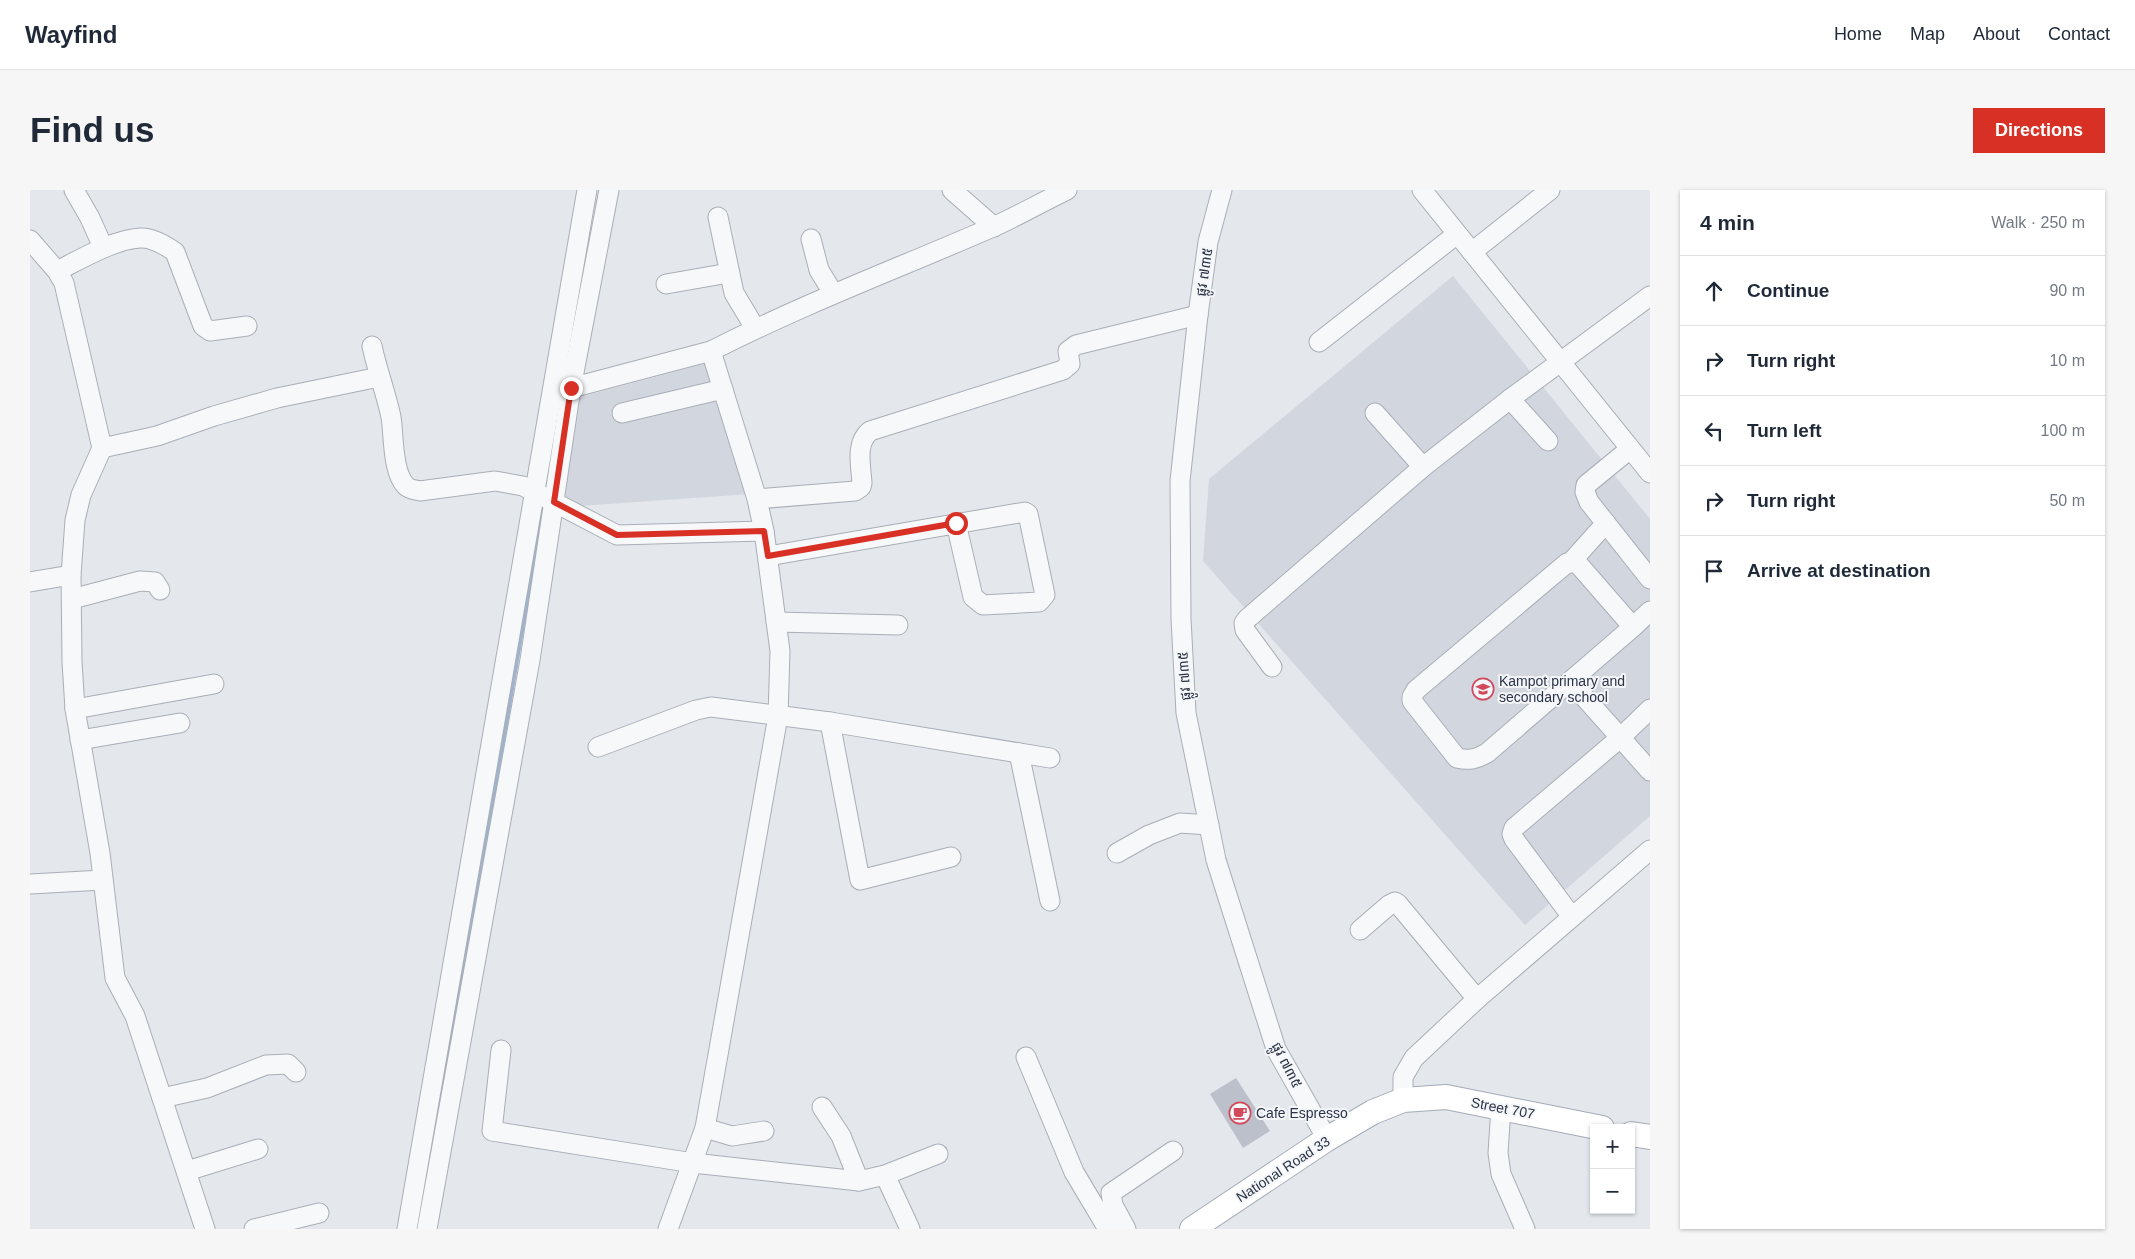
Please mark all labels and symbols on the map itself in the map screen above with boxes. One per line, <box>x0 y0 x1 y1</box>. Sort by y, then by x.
street label: ផ្លូវ ៧៣៥ <box>1193 247 1219 298</box>
route end <box>560 377 583 400</box>
route start <box>945 512 968 535</box>
street label: ផ្លូវ ៧៣៥ <box>1174 651 1198 701</box>
place label: Kampot primary and secondary school <box>1499 673 1625 705</box>
school or university icon: Kampot primary and secondary school <box>1471 677 1495 701</box>
street label: ផ្លូវ ៧៣៥ <box>1265 1039 1305 1092</box>
street label: Street 707 <box>1470 1094 1536 1122</box>
cafe icon: Cafe Espresso <box>1228 1101 1252 1125</box>
place label: Cafe Espresso <box>1256 1105 1348 1121</box>
street label: National Road 33 <box>1233 1133 1333 1205</box>

